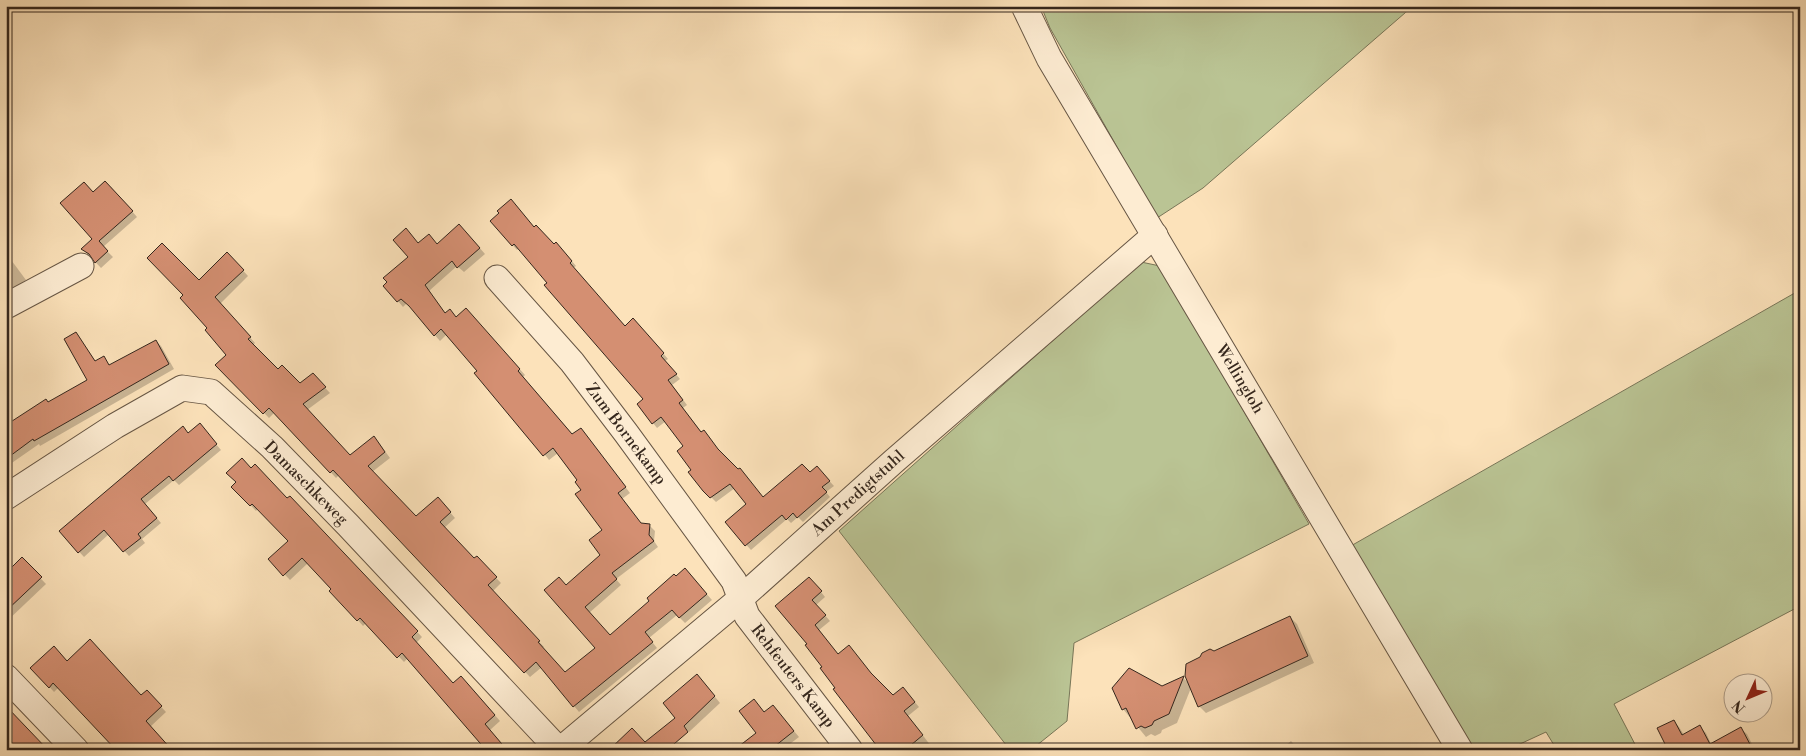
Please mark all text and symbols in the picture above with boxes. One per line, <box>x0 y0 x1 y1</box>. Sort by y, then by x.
street label: Wellingloh <box>1211 340 1269 418</box>
street label: Zum Bornekamp <box>581 379 671 489</box>
street label: Damaschkeweg <box>260 437 353 530</box>
street label: Am Predigtstuhl <box>806 446 909 541</box>
street label: Rehfeuters Kamp <box>746 620 840 732</box>
north arrow <box>1724 674 1774 724</box>
text: N <box>1729 696 1750 717</box>

